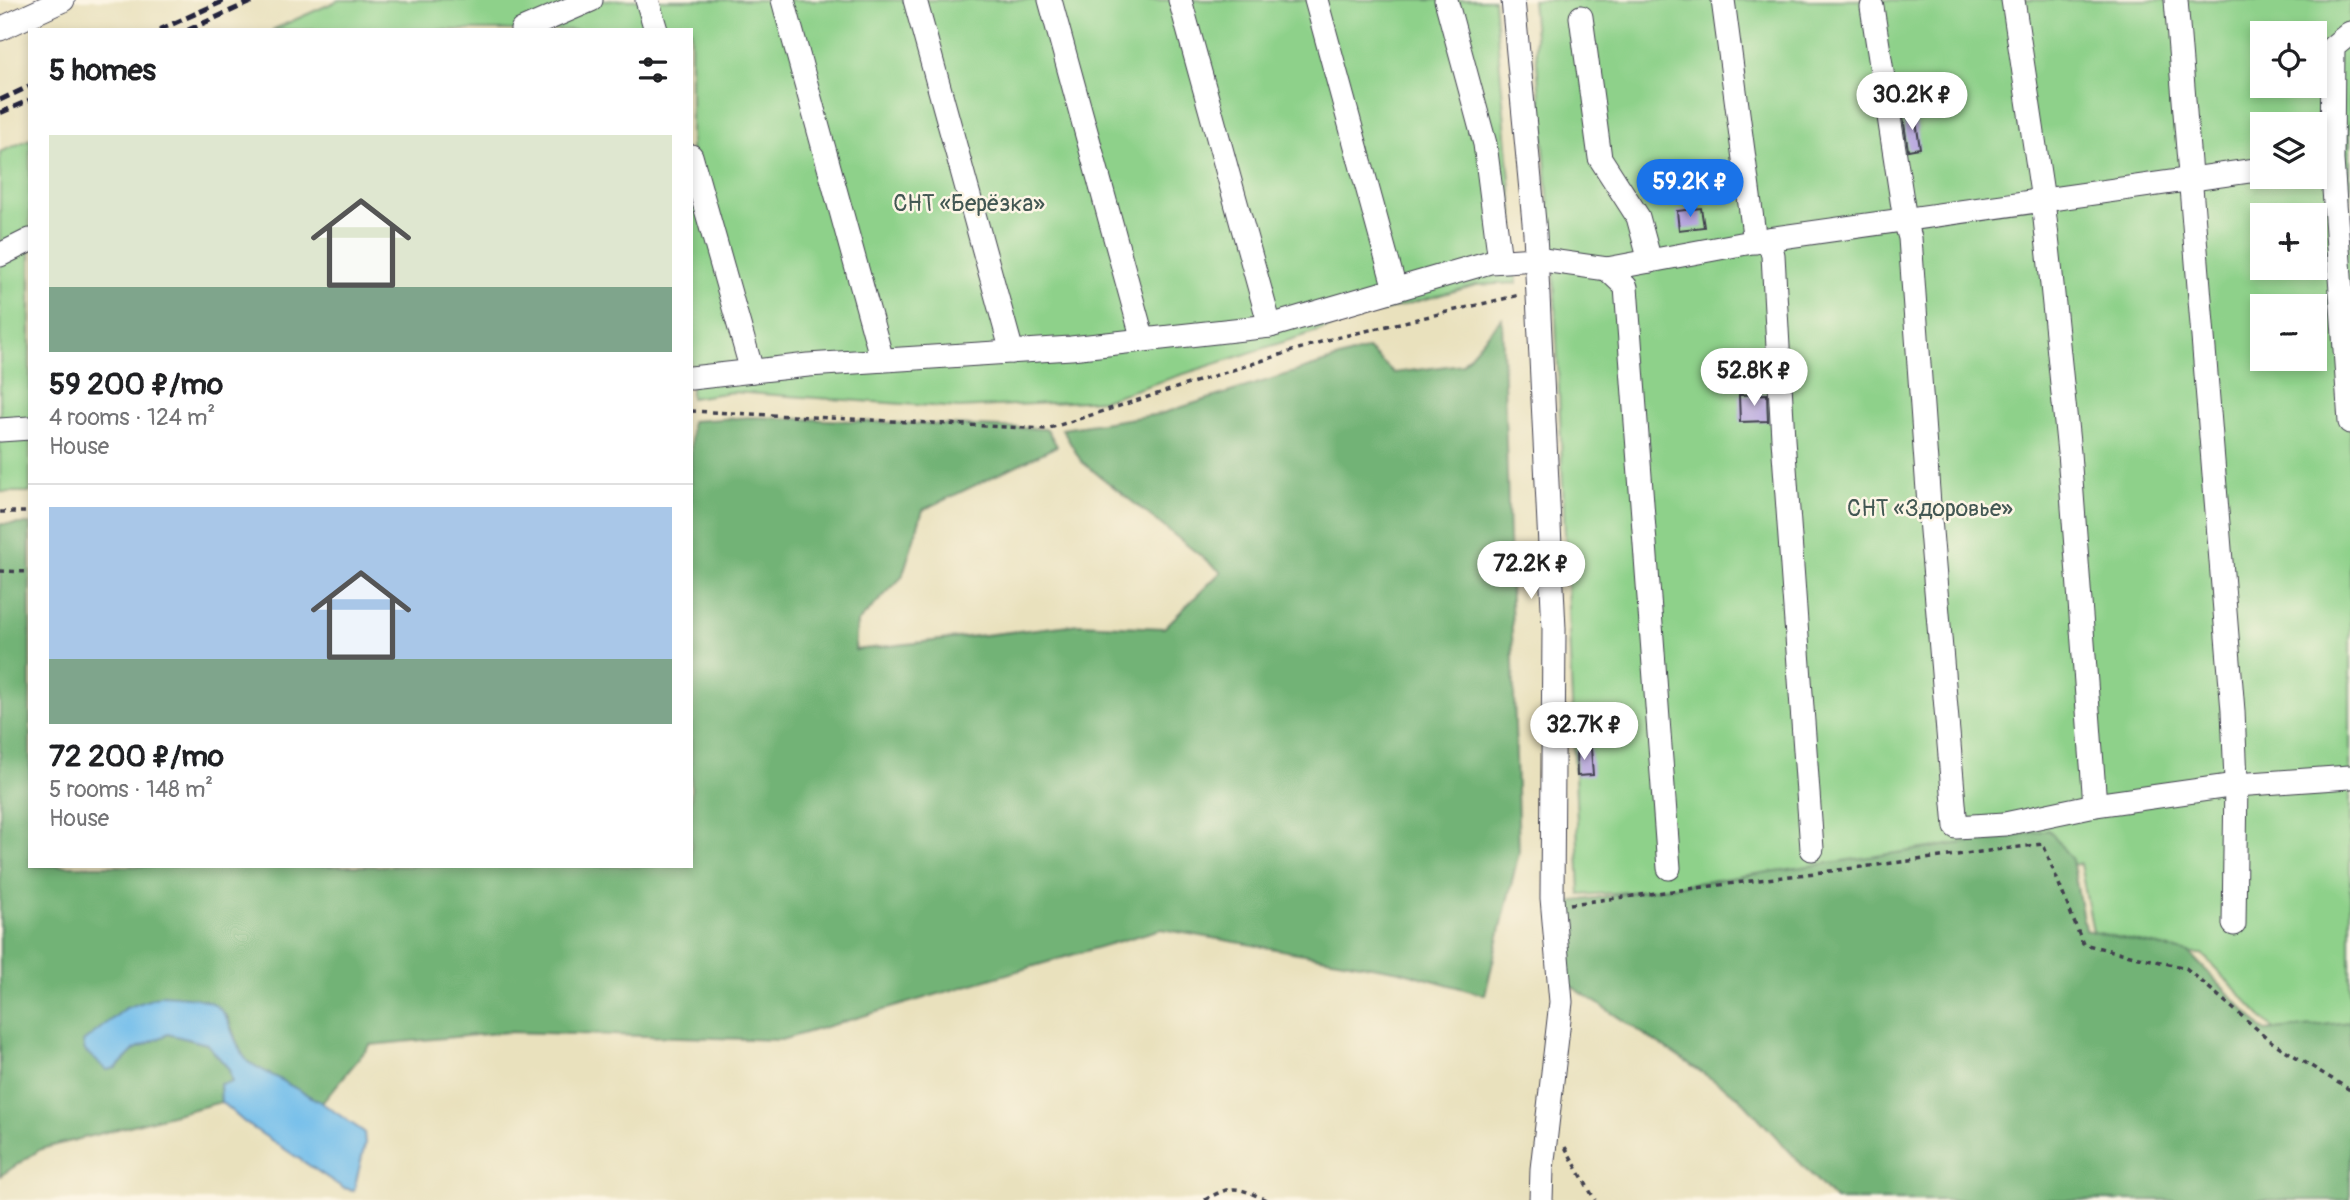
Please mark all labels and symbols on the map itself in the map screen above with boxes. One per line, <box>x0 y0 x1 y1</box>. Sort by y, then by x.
pin: 30.2K ₽ <box>1847 72 1977 132</box>
pin: 59.2K ₽ <box>1625 160 1755 219</box>
park label: СНТ «Берёзка» <box>893 189 1045 218</box>
pin: 52.8K ₽ <box>1689 348 1819 408</box>
park label: СНТ «Здоровье» <box>1847 494 2013 523</box>
pin: 72.2K ₽ <box>1466 542 1596 601</box>
pin: 32.7K ₽ <box>1519 702 1649 762</box>

